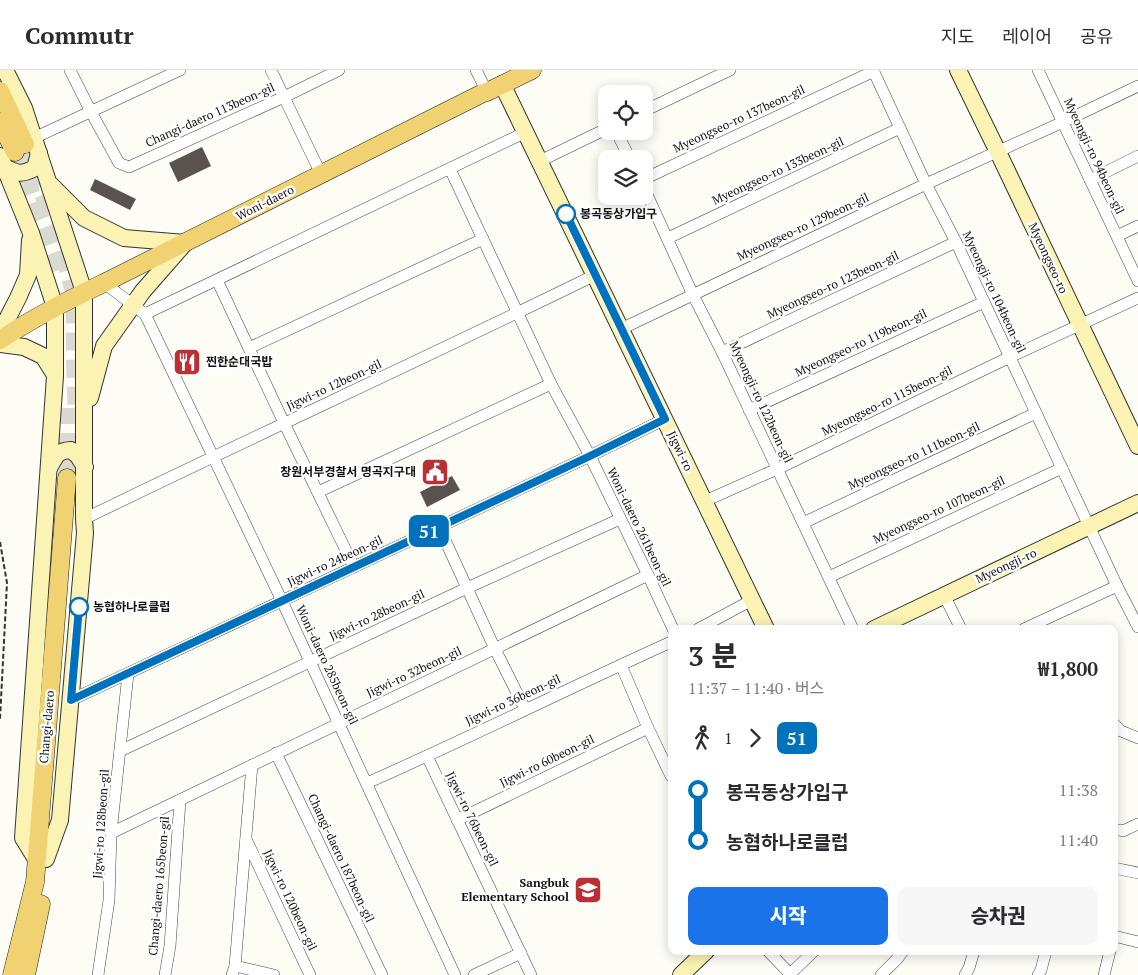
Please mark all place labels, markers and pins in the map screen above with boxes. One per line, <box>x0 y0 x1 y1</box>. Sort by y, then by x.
marker: 봉곡동상가입구 <box>556 204 576 224</box>
place label: 봉곡동상가입구 <box>580 206 657 221</box>
restaurant icon: 찐한순대국밥 <box>172 347 202 377</box>
place label: 찐한순대국밥 <box>206 354 272 369</box>
public building icon: 창원서부경찰서 명곡지구대 <box>420 457 450 487</box>
place label: 창원서부경찰서 명곡지구대 <box>280 464 416 479</box>
marker: 농협하나로클럽 <box>69 597 89 617</box>
place label: 농협하나로클럽 <box>93 599 170 614</box>
place label: Sangbuk Elementary School <box>461 875 569 904</box>
school or university icon: Sangbuk Elementary School <box>573 875 603 905</box>

